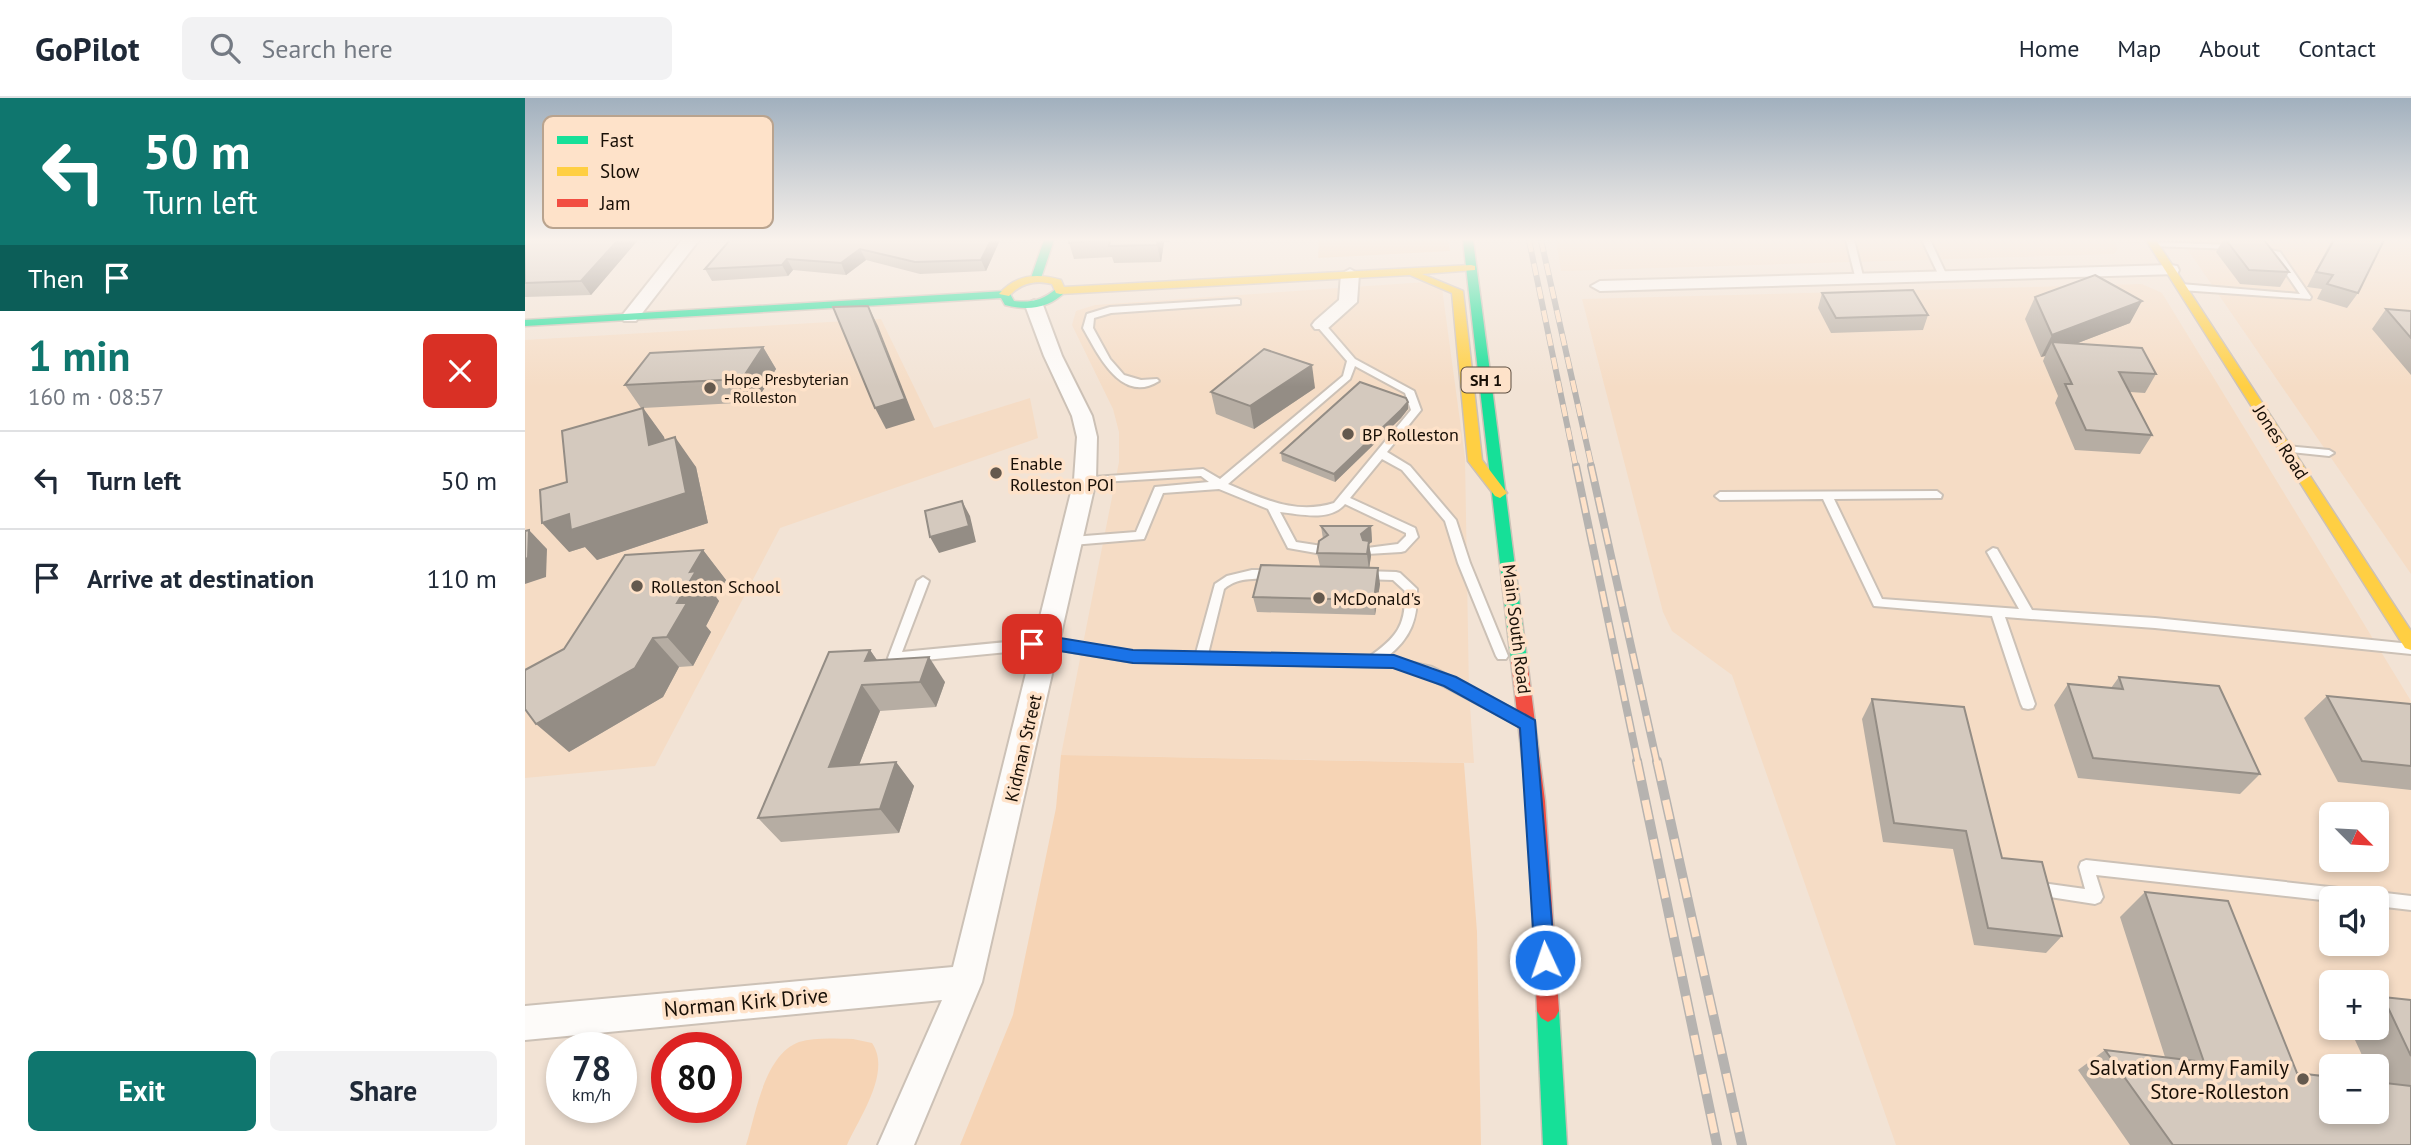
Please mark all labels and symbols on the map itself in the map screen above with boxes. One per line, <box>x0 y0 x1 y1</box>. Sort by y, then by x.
legend <box>543 116 773 228</box>
text: Fast <box>600 128 634 152</box>
text: Slow <box>600 159 640 183</box>
text: Jam <box>599 191 630 215</box>
road number: SH 1 <box>1461 368 1511 392</box>
place label: Hope Presbyterian - Rolleston <box>724 369 849 407</box>
marker: Hope Presbyterian - Rolleston <box>702 380 718 396</box>
street label: Jones Road <box>2248 400 2314 484</box>
place label: BP Rolleston <box>1362 423 1459 446</box>
marker: BP Rolleston <box>1340 426 1356 442</box>
place label: Enable Rolleston POI <box>1010 452 1114 496</box>
marker: Enable Rolleston POI <box>988 465 1004 481</box>
street label: Main South Road <box>1498 563 1536 695</box>
place label: Rolleston School <box>651 575 781 598</box>
marker: Rolleston School <box>629 578 645 594</box>
place label: McDonald's <box>1333 587 1421 610</box>
marker: McDonald's <box>1311 590 1327 606</box>
pin <box>1002 614 1062 674</box>
street label: Kidman Street <box>999 692 1047 804</box>
north arrow <box>2319 802 2389 872</box>
position arrow <box>1508 923 1582 997</box>
street label: Norman Kirk Drive <box>663 981 829 1023</box>
speed limit sign: 80 <box>651 1032 742 1123</box>
place label: Salvation Army Family Store-Rolleston <box>2089 1054 2289 1105</box>
marker: Salvation Army Family Store-Rolleston <box>2295 1071 2311 1087</box>

